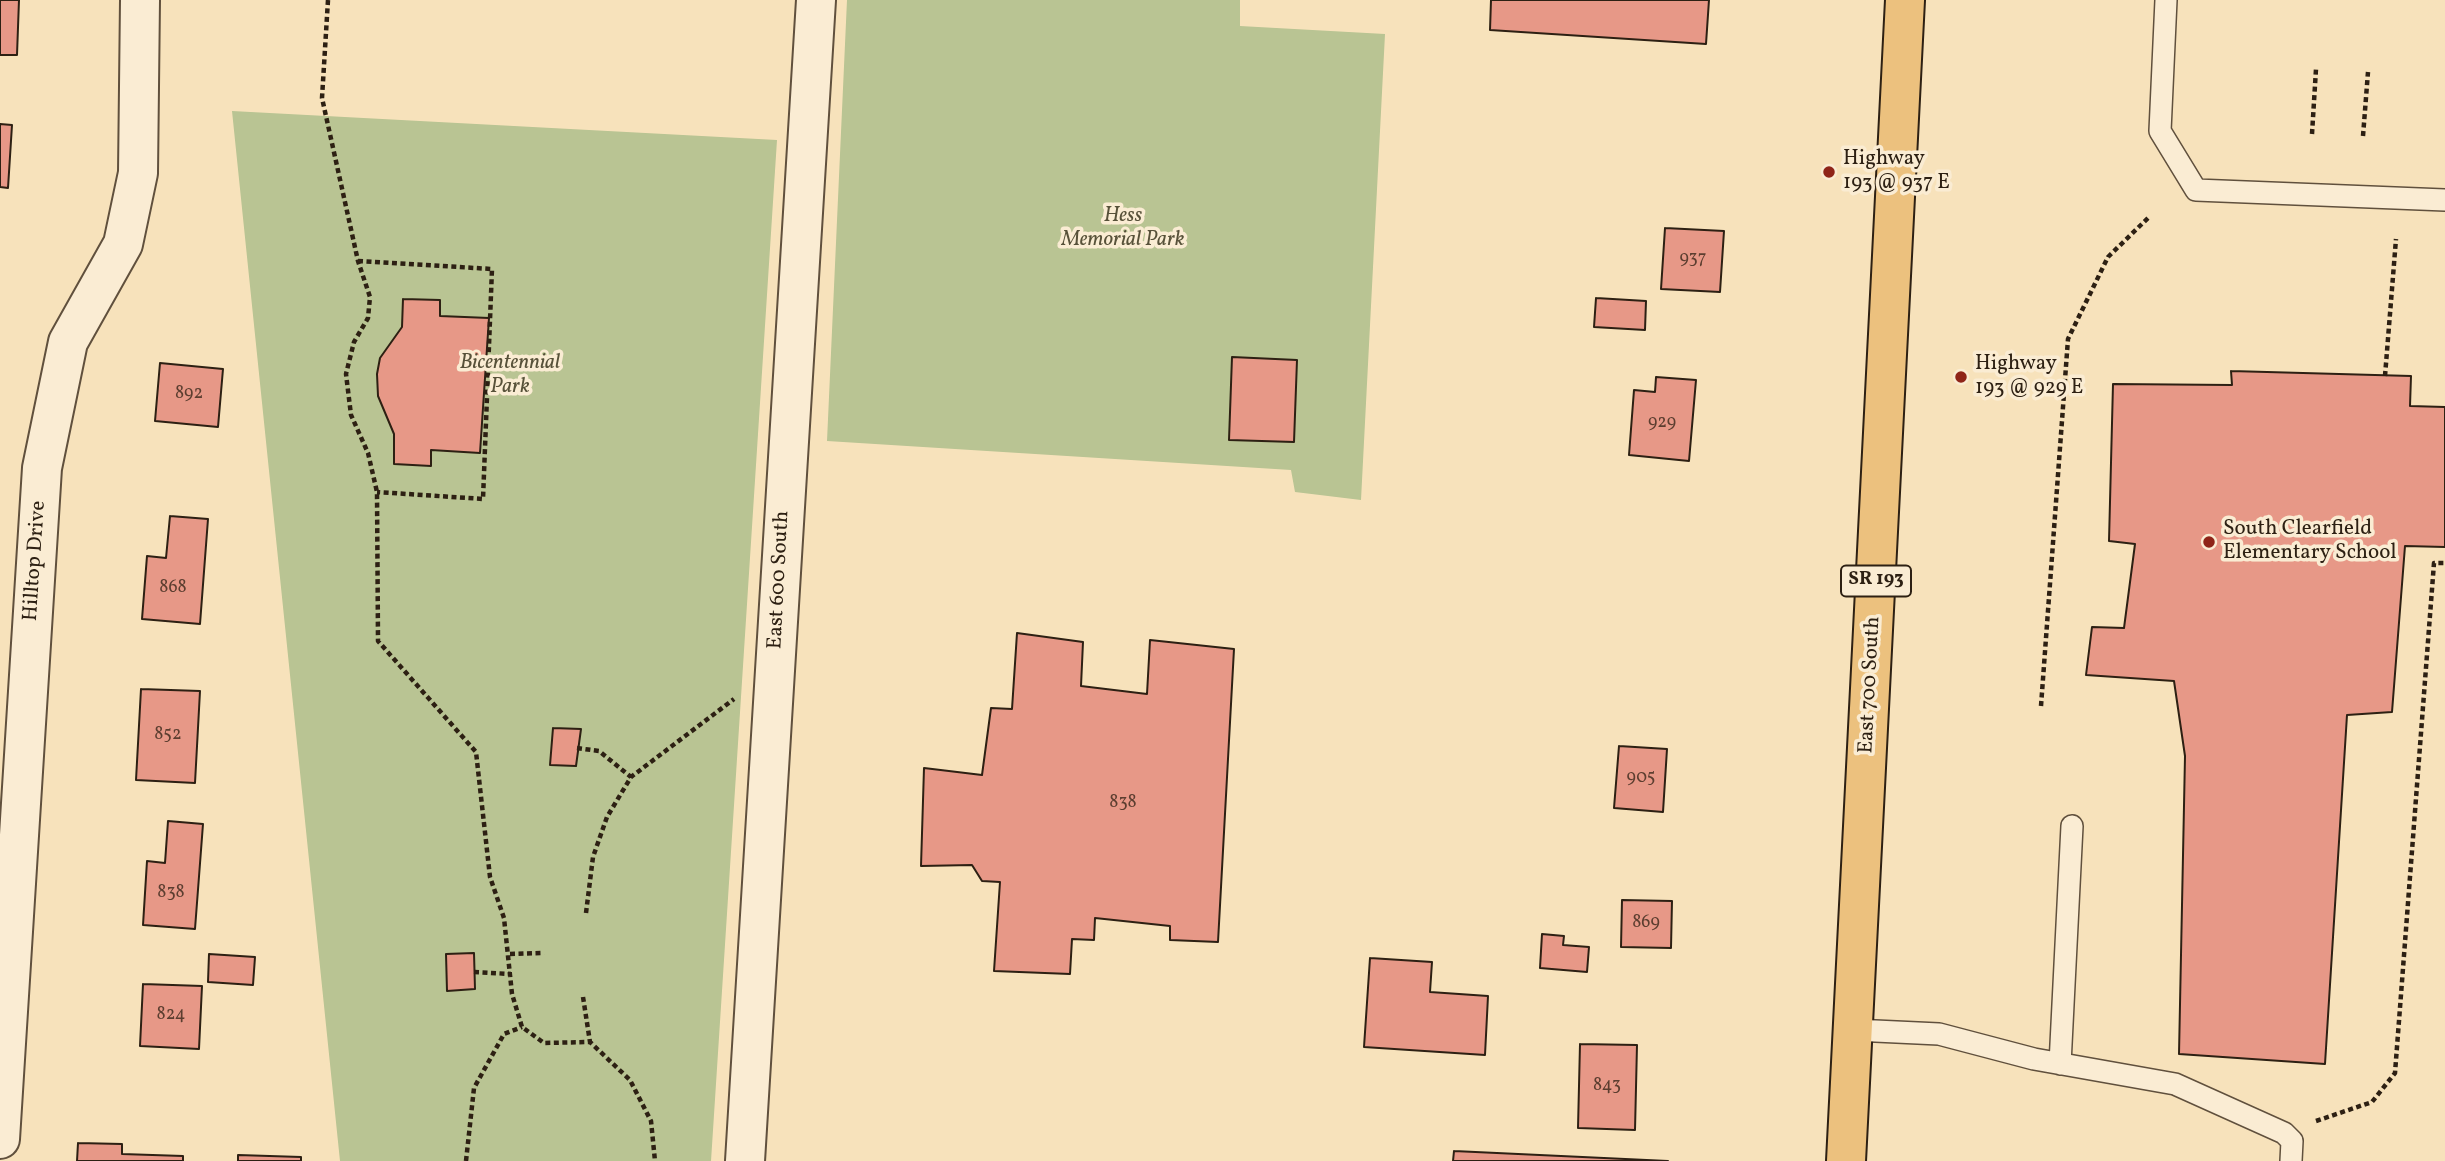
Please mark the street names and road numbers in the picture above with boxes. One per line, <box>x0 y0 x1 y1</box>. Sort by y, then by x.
street label: Hilltop Drive <box>19 500 53 622</box>
street label: East 600 South <box>764 510 796 650</box>
road number: SR 193 <box>1841 566 1911 596</box>
street label: East 700 South <box>1855 616 1887 754</box>

